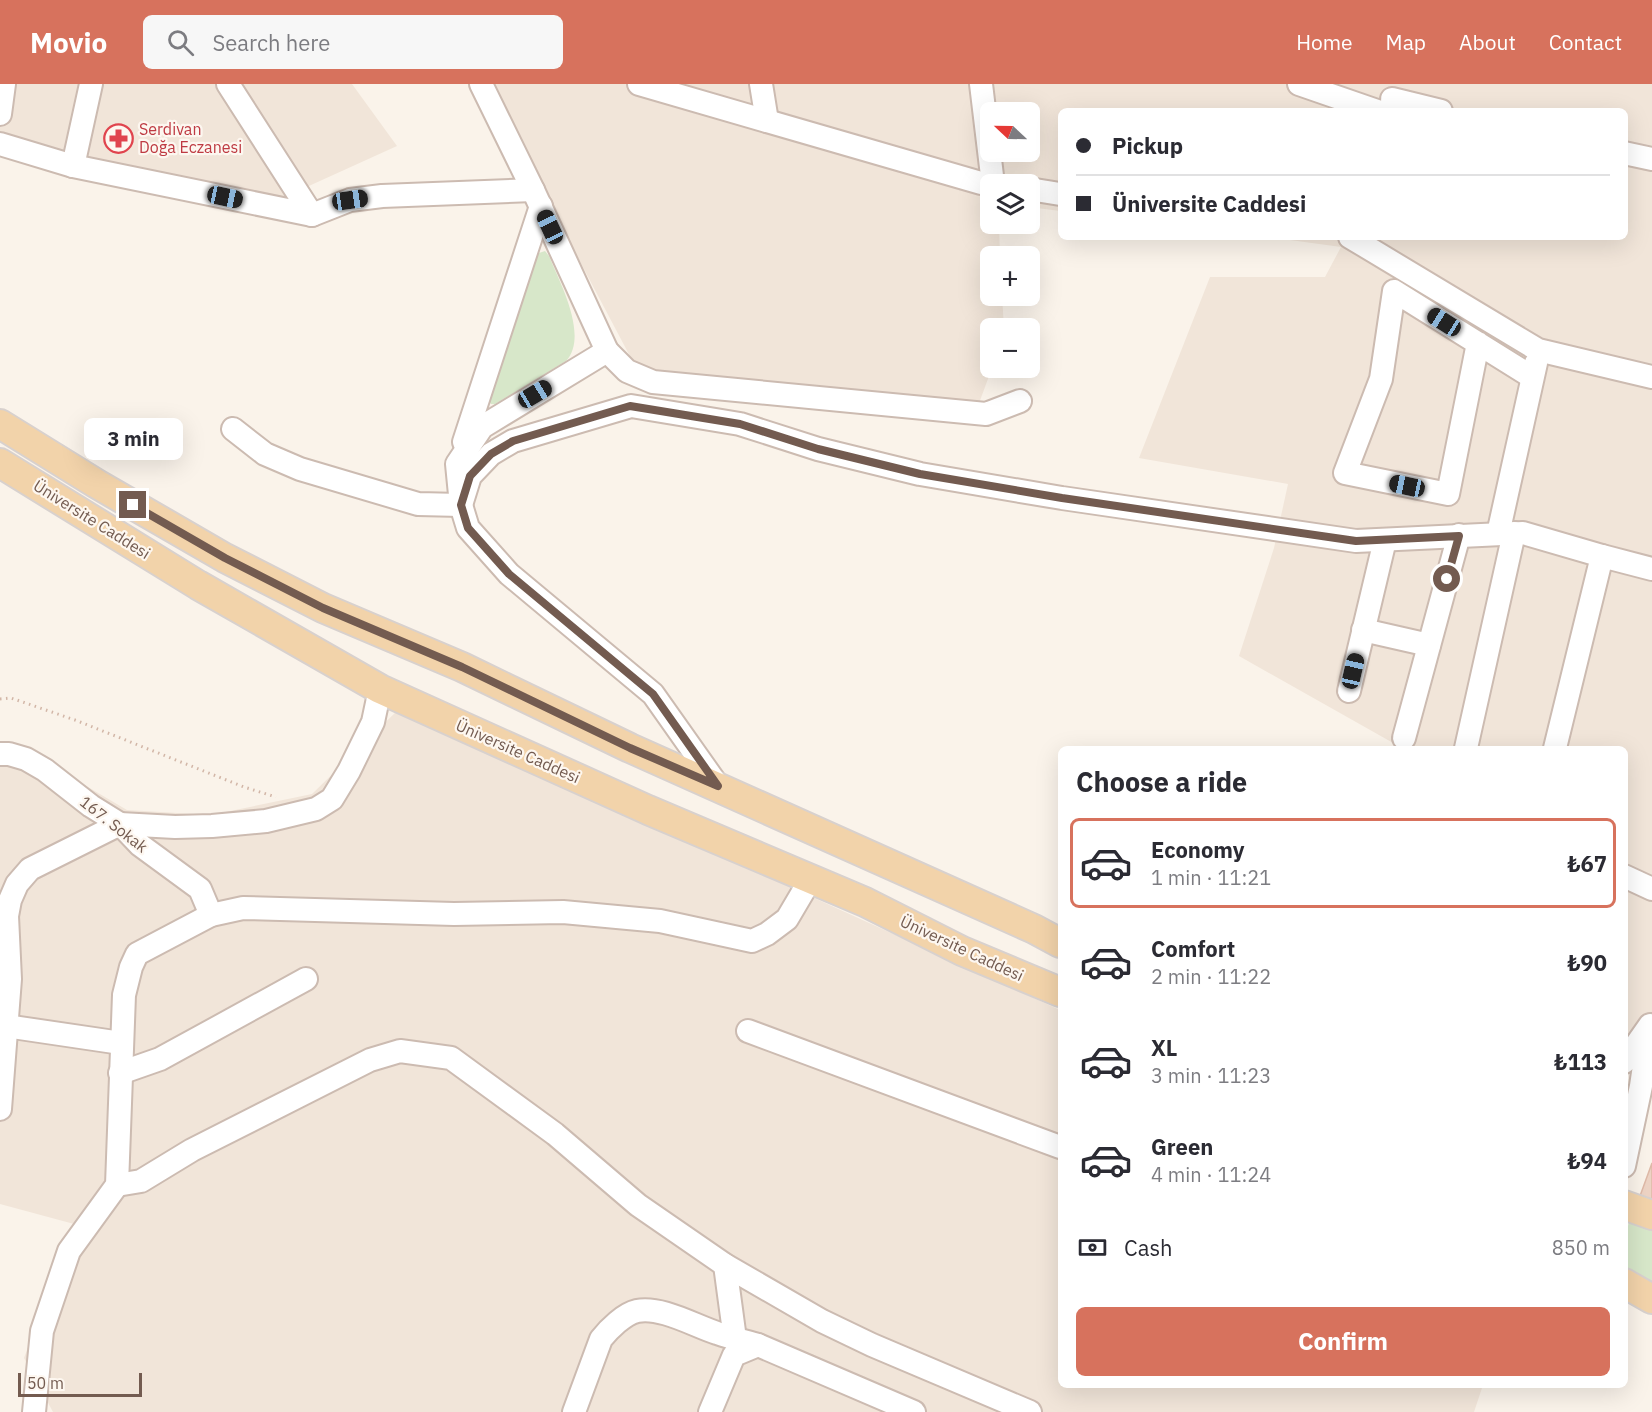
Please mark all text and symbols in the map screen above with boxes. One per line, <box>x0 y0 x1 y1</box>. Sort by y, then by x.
search box <box>143 15 563 69</box>
text: Movio <box>30 24 107 61</box>
icon: search <box>164 26 197 59</box>
text: Search here <box>212 28 330 57</box>
text: Home <box>1296 28 1353 56</box>
text: Map <box>1386 28 1426 56</box>
text: About <box>1459 28 1516 56</box>
text: Contact <box>1549 28 1622 56</box>
north arrow <box>980 102 1040 162</box>
map controls <box>980 102 1040 378</box>
place label: Serdivan Doğa Eczanesi <box>139 119 242 157</box>
pharmacy icon: Serdivan Doğa Eczanesi <box>102 122 134 154</box>
text: Pickup <box>1112 131 1183 160</box>
button: layers <box>980 174 1040 234</box>
car <box>206 184 244 210</box>
car <box>331 189 369 211</box>
text: Üniversite Caddesi <box>1112 189 1306 218</box>
car <box>534 207 566 247</box>
button: + <box>980 246 1040 306</box>
car <box>1424 305 1464 339</box>
button: − <box>980 318 1040 378</box>
car <box>515 377 555 411</box>
callout: 3 min <box>84 418 182 460</box>
text: 3 min <box>107 425 160 452</box>
car <box>1388 473 1426 499</box>
street label: Üniversite Caddesi <box>30 475 154 563</box>
route end <box>119 491 146 518</box>
route start <box>1433 565 1460 592</box>
car <box>1340 651 1366 691</box>
street label: Üniversite Caddesi <box>453 715 583 787</box>
text: Choose a ride <box>1076 764 1247 799</box>
street label: 167. Sokak <box>76 791 152 857</box>
text: Economy <box>1151 835 1245 864</box>
icon: car <box>1079 836 1133 890</box>
text: ₺67 <box>1567 849 1607 878</box>
text: 1 min · 11:21 <box>1151 864 1271 891</box>
street label: Üniversite Caddesi <box>897 911 1027 985</box>
text: Comfort <box>1151 934 1235 963</box>
icon: car <box>1079 935 1133 989</box>
text: ₺90 <box>1567 948 1607 977</box>
text: 2 min · 11:22 <box>1151 963 1271 990</box>
text: XL <box>1151 1033 1177 1062</box>
icon: car <box>1079 1034 1133 1088</box>
text: ₺113 <box>1554 1047 1607 1076</box>
text: 3 min · 11:23 <box>1151 1062 1271 1089</box>
text: Green <box>1151 1132 1213 1161</box>
icon: car <box>1079 1133 1133 1187</box>
text: ₺94 <box>1567 1146 1607 1175</box>
text: 4 min · 11:24 <box>1151 1161 1271 1188</box>
icon: cash <box>1076 1231 1109 1264</box>
text: Cash <box>1124 1233 1173 1262</box>
text: 850 m <box>1552 1234 1610 1261</box>
button: Confirm <box>1076 1307 1610 1376</box>
scale bar <box>18 1370 142 1398</box>
text: 50 m <box>27 1373 64 1393</box>

